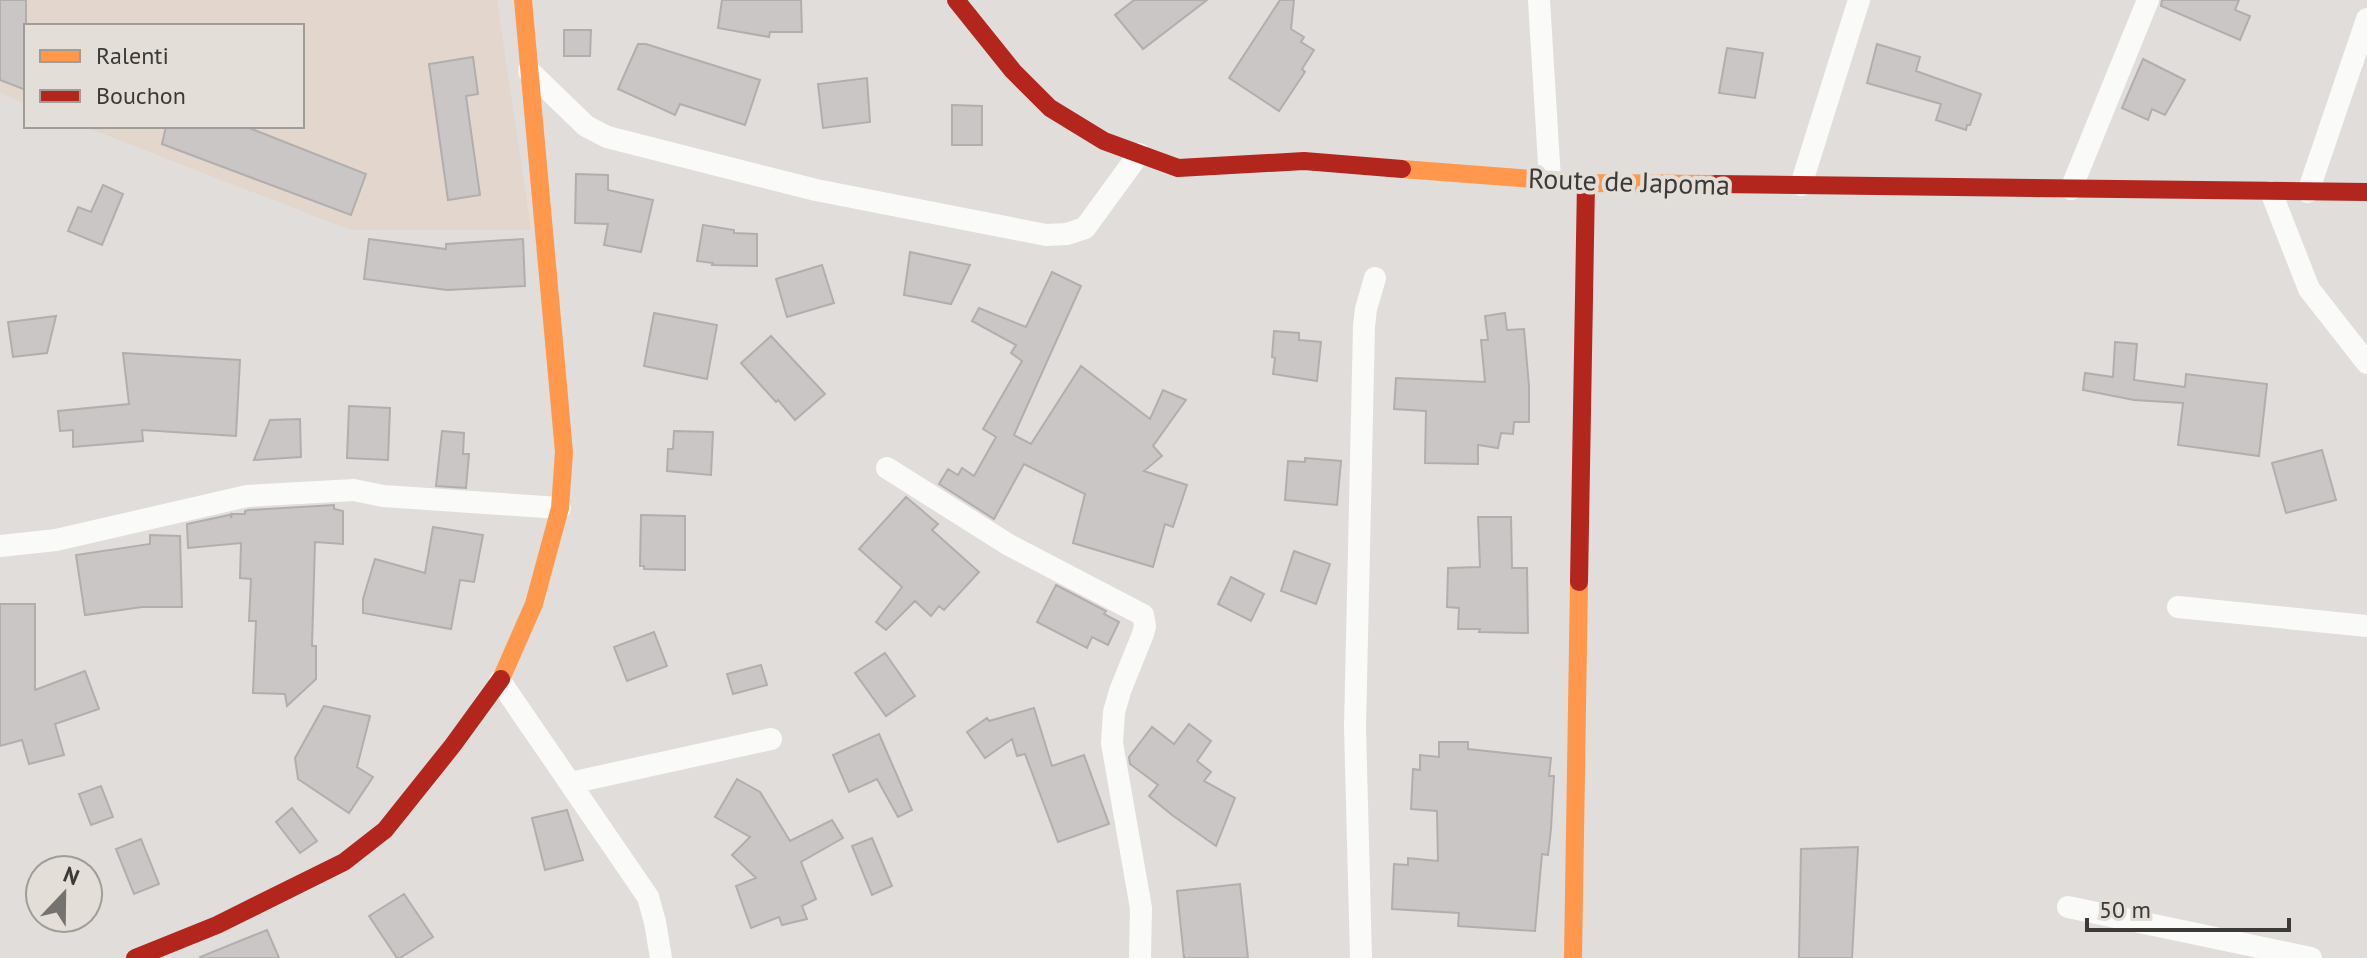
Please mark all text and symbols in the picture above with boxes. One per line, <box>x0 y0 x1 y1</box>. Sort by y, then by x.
legend <box>24 24 304 128</box>
text: Ralenti <box>96 40 169 71</box>
text: Bouchon <box>96 80 186 111</box>
street label: Route de Japoma <box>1527 159 1731 203</box>
north arrow <box>24 854 104 934</box>
text: N <box>60 860 83 891</box>
scale bar <box>2087 882 2289 932</box>
text: 50 m <box>2099 894 2151 925</box>

